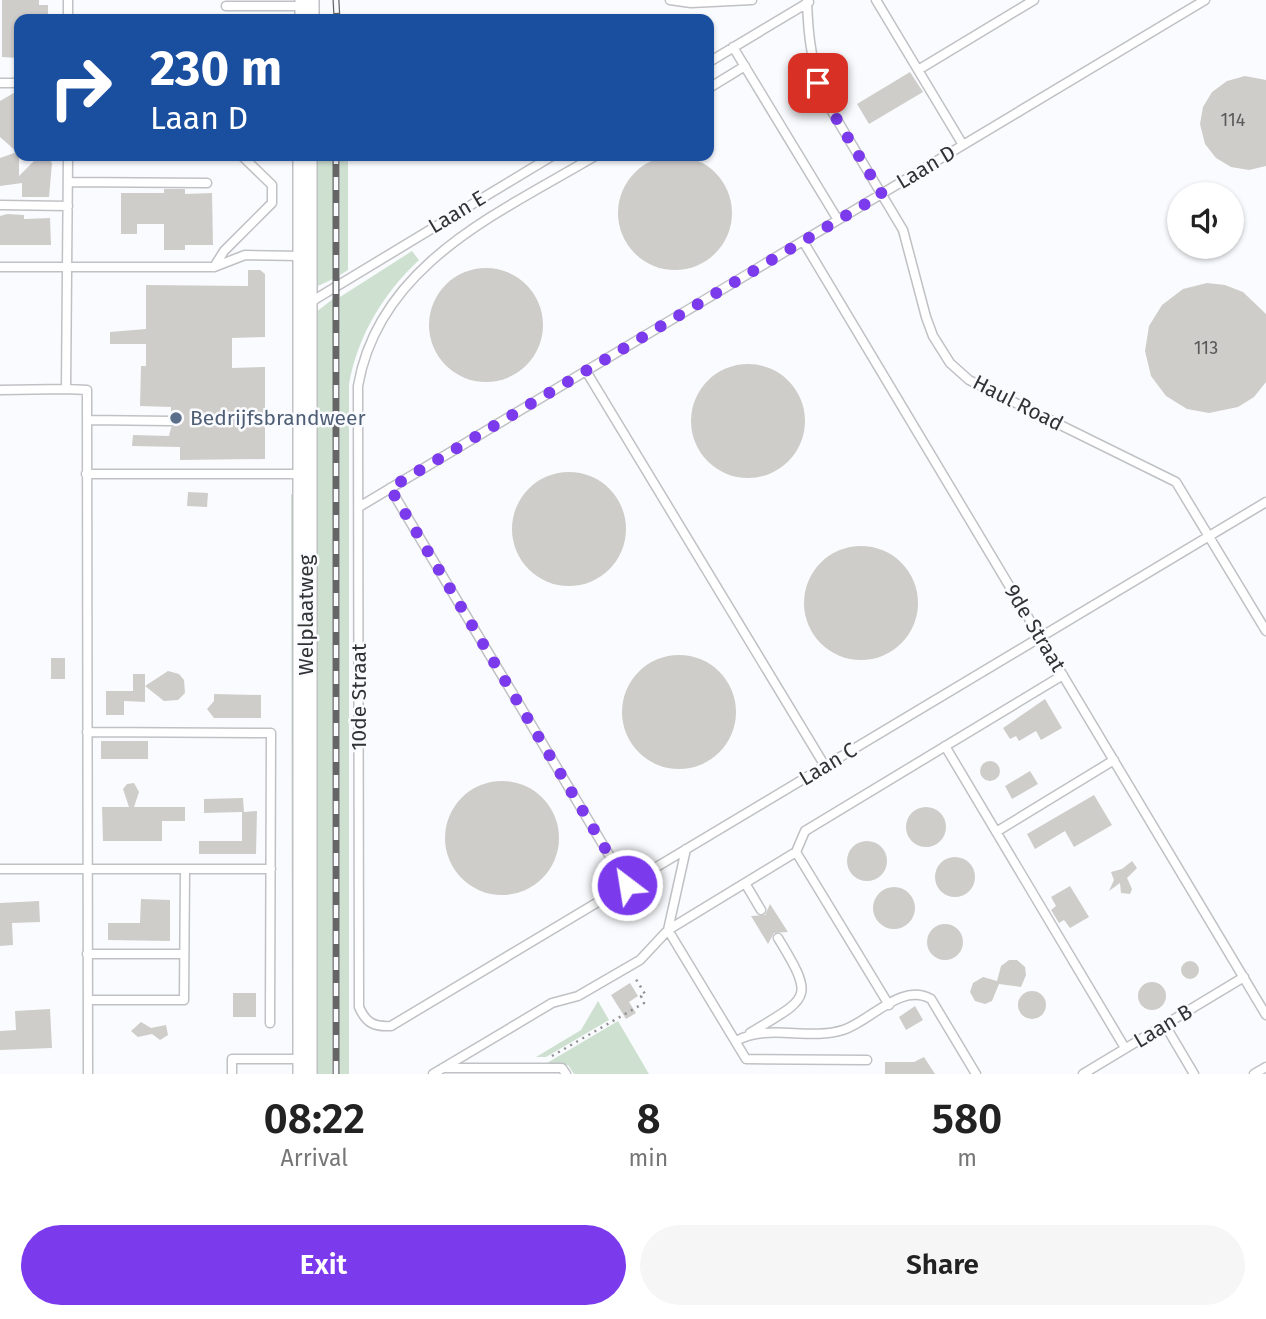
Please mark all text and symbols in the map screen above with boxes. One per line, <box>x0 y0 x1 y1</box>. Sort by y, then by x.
text: 230 m <box>150 39 282 98</box>
icon: right <box>35 42 126 133</box>
pin <box>788 53 848 113</box>
icon: arrive <box>799 64 837 102</box>
text: Laan D <box>150 99 248 137</box>
house number: 114 <box>1221 109 1246 131</box>
street label: Laan D <box>892 139 960 195</box>
map controls <box>1167 182 1244 259</box>
button: sound <box>1167 182 1244 259</box>
street label: Laan E <box>424 185 490 239</box>
house number: 113 <box>1194 337 1218 359</box>
street label: Haul Road <box>968 369 1068 437</box>
place label: Bedrijfsbrandweer <box>190 405 366 431</box>
marker: Bedrijfsbrandweer <box>168 410 184 426</box>
street label: Welplaatweg <box>293 554 319 676</box>
street label: 9de Straat <box>999 580 1071 677</box>
street label: 10de Straat <box>346 643 372 751</box>
street label: Laan C <box>794 737 862 791</box>
position arrow <box>590 848 664 922</box>
street label: Laan B <box>1129 998 1197 1054</box>
text: 08:22 <box>264 1094 365 1144</box>
text: 8 <box>636 1094 661 1144</box>
text: 580 <box>932 1094 1002 1144</box>
text: Arrival <box>281 1144 348 1172</box>
text: min <box>629 1144 668 1172</box>
text: m <box>957 1144 977 1172</box>
button: Exit <box>21 1225 626 1305</box>
button: Share <box>640 1225 1245 1305</box>

